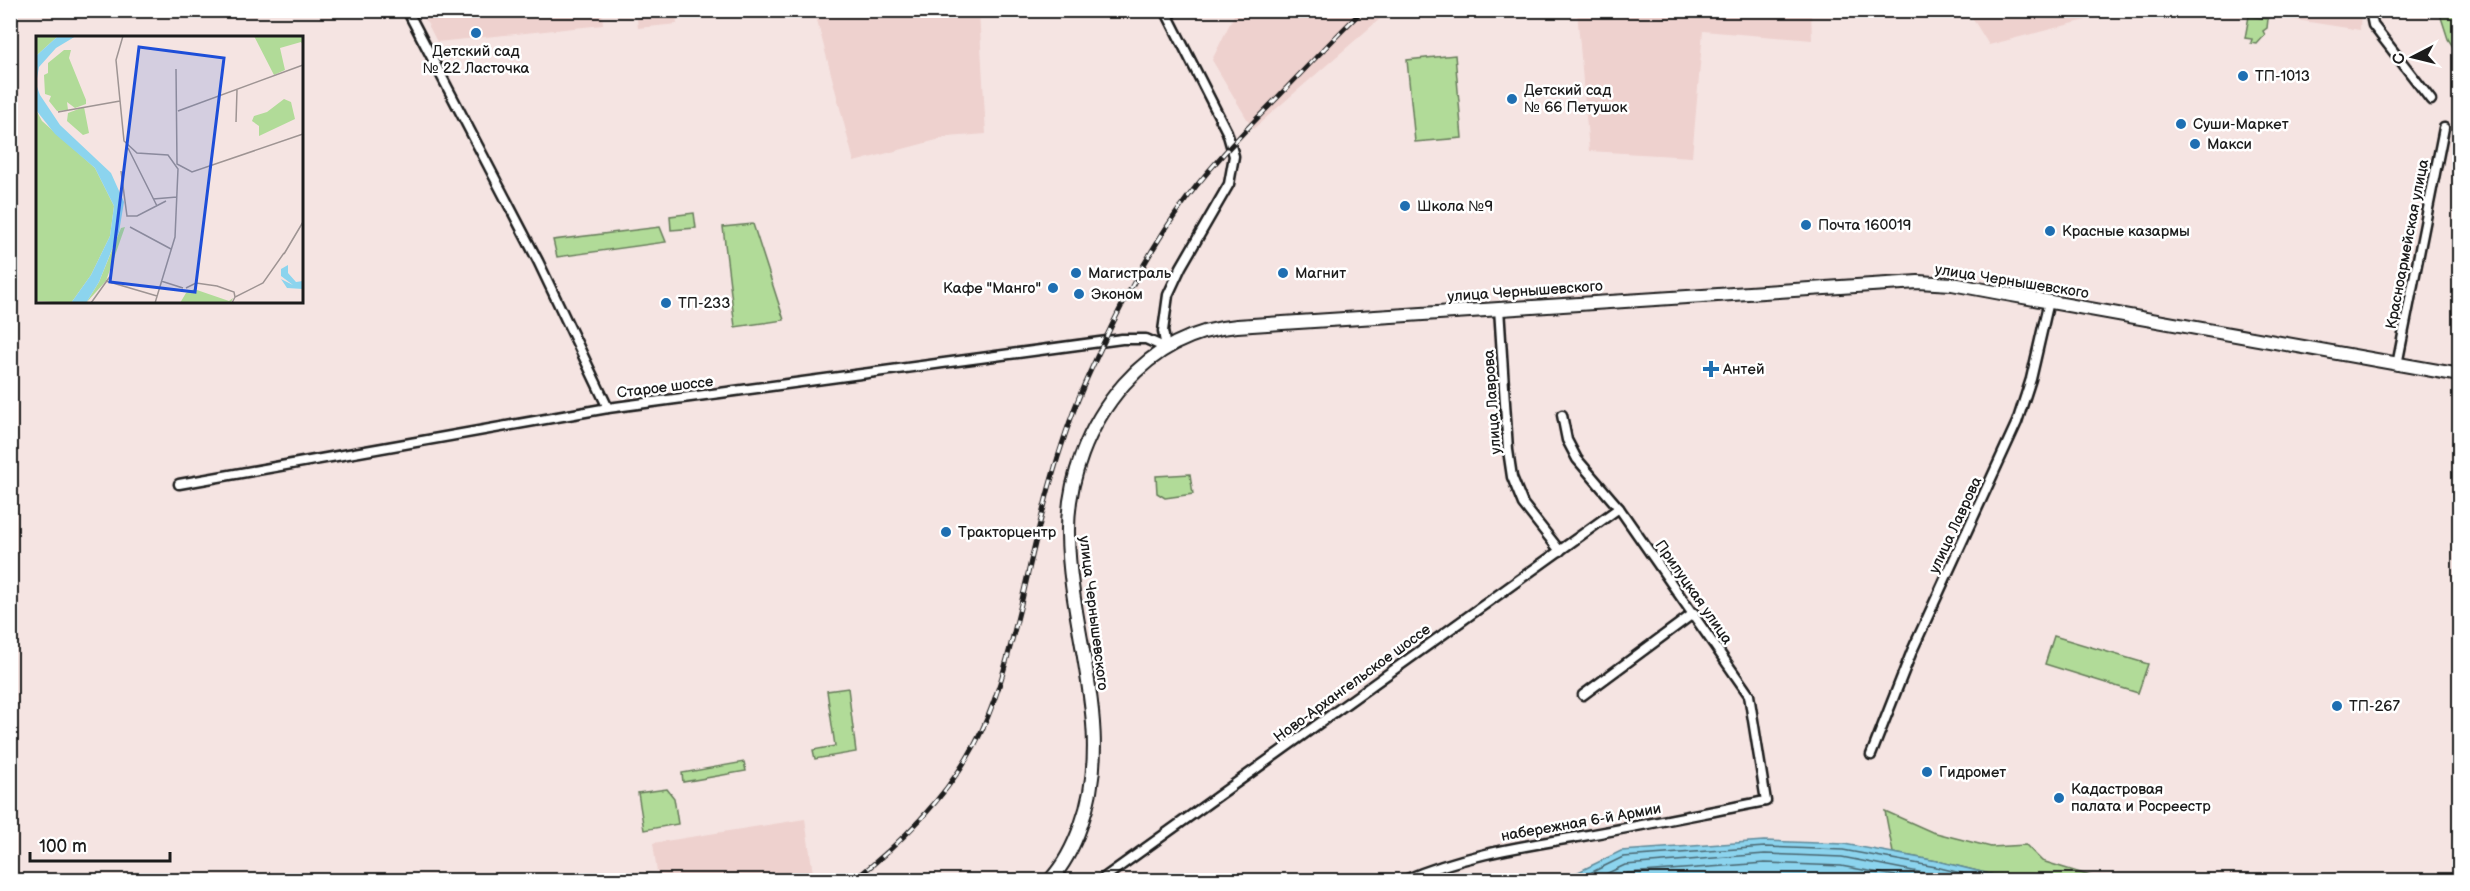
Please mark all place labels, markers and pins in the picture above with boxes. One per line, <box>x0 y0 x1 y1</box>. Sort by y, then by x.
marker: Детский сад № 22 Ласточка <box>469 26 483 40</box>
place label: Детский сад № 22 Ласточка <box>423 42 529 78</box>
place label: ТП-1013 <box>2255 67 2310 86</box>
marker: ТП-1013 <box>2236 69 2250 83</box>
place label: Детский сад № 66 Петушок <box>1524 81 1627 117</box>
marker: Детский сад № 66 Петушок <box>1505 92 1519 106</box>
place label: Суши-Маркет <box>2193 115 2289 134</box>
marker: Суши-Маркет <box>2174 117 2188 131</box>
place label: Макси <box>2207 135 2252 154</box>
marker: Макси <box>2188 137 2202 151</box>
place label: Школа №9 <box>1417 197 1493 216</box>
marker: Школа №9 <box>1398 199 1412 213</box>
place label: Почта 160019 <box>1818 216 1912 235</box>
marker: Почта 160019 <box>1799 218 1813 232</box>
place label: Красные казармы <box>2062 222 2190 241</box>
marker: Красные казармы <box>2043 224 2057 238</box>
place label: Магистраль <box>1088 264 1172 283</box>
place label: Магнит <box>1295 264 1346 283</box>
marker: Магистраль <box>1069 266 1083 280</box>
marker: Магнит <box>1276 266 1290 280</box>
place label: Кафе "Манго" <box>943 279 1041 298</box>
marker: Кафе "Манго" <box>1046 281 1060 295</box>
place label: Эконом <box>1091 285 1143 304</box>
marker: Эконом <box>1072 287 1086 301</box>
place label: ТП-233 <box>678 294 730 313</box>
marker: ТП-233 <box>659 296 673 310</box>
place label: Антей <box>1722 360 1764 379</box>
marker: Антей <box>1704 362 1718 376</box>
place label: Тракторцентр <box>958 523 1057 542</box>
marker: Тракторцентр <box>939 525 953 539</box>
place label: ТП-267 <box>2349 697 2400 716</box>
marker: ТП-267 <box>2330 699 2344 713</box>
place label: Гидромет <box>1939 763 2006 782</box>
marker: Гидромет <box>1920 765 1934 779</box>
place label: Кадастровая палата и Росреестр <box>2071 780 2211 816</box>
marker: Кадастровая палата и Росреестр <box>2052 791 2066 805</box>

